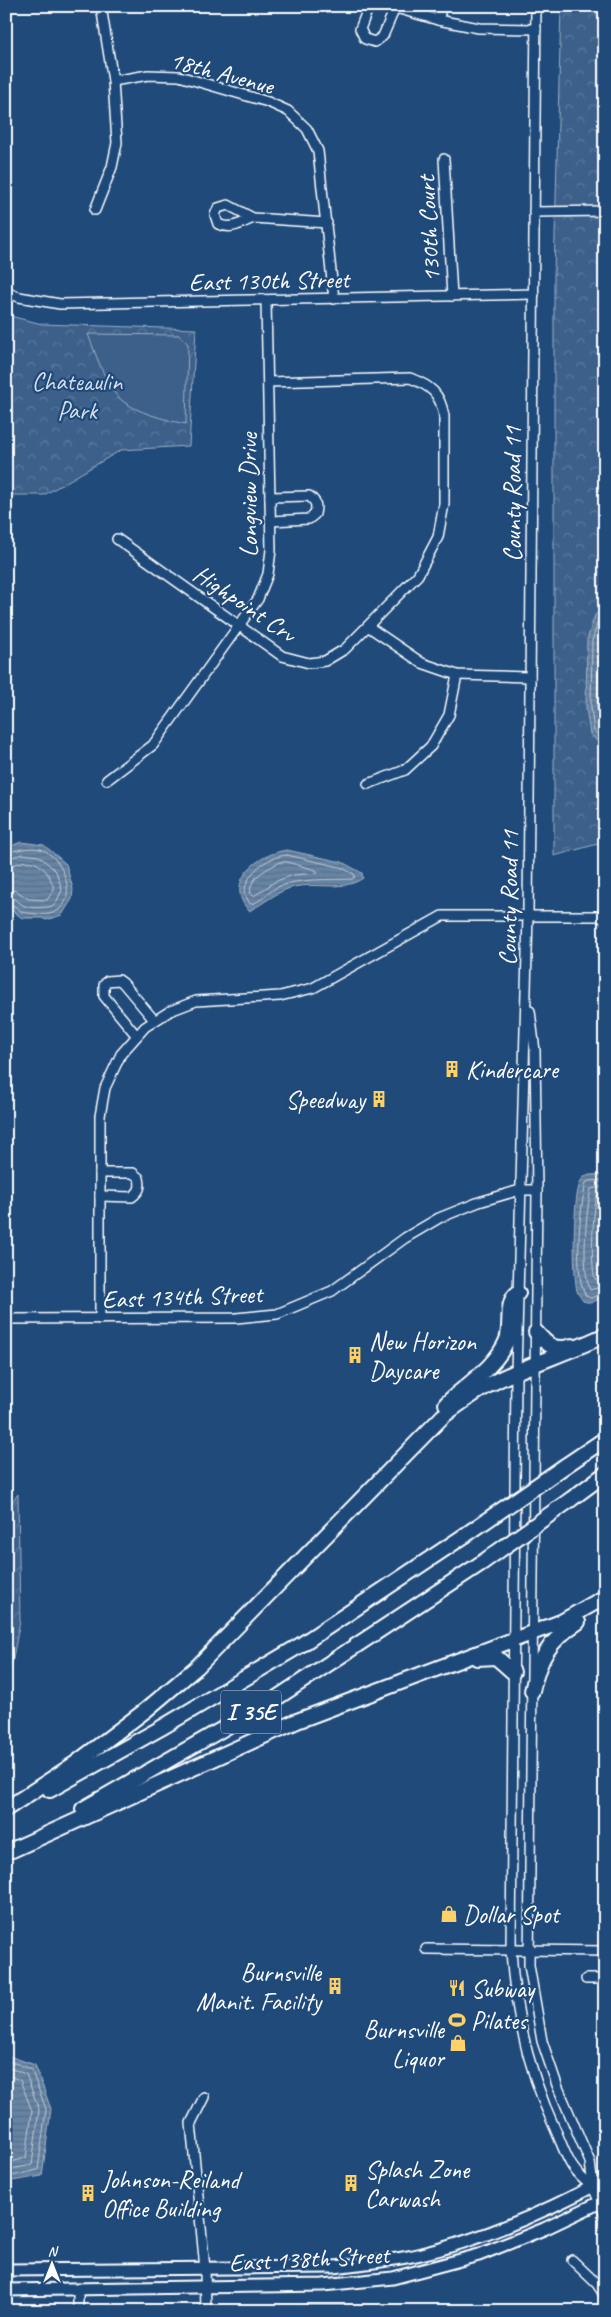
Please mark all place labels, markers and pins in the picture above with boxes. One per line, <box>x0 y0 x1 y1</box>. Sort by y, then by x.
place label: Kindercare <box>466 1054 560 1086</box>
building icon: Kindercare <box>442 1059 462 1079</box>
place label: Speedway <box>286 1084 367 1116</box>
building icon: Speedway <box>369 1089 389 1109</box>
place label: New Horizon Daycare <box>369 1326 477 1387</box>
building icon: New Horizon Daycare <box>345 1345 365 1365</box>
place label: Dollar Spot <box>463 1899 561 1931</box>
shop icon: Dollar Spot <box>439 1904 459 1924</box>
place label: Burnsville Manit. Facility <box>196 1957 323 2018</box>
place label: Subway <box>471 1973 536 2005</box>
building icon: Burnsville Manit. Facility <box>325 1976 345 1996</box>
restaurant icon: Subway <box>447 1978 467 1998</box>
place label: Pilates <box>471 2005 529 2037</box>
sports icon: Pilates <box>447 2010 467 2030</box>
place label: Burnsville Liquor <box>363 2014 446 2075</box>
shop icon: Burnsville Liquor <box>448 2033 468 2053</box>
place label: Splash Zone Carwash <box>365 2154 471 2215</box>
place label: Johnson-Reiland Office Building <box>101 2164 243 2225</box>
building icon: Splash Zone Carwash <box>341 2173 361 2193</box>
building icon: Johnson-Reiland Office Building <box>78 2183 98 2203</box>

